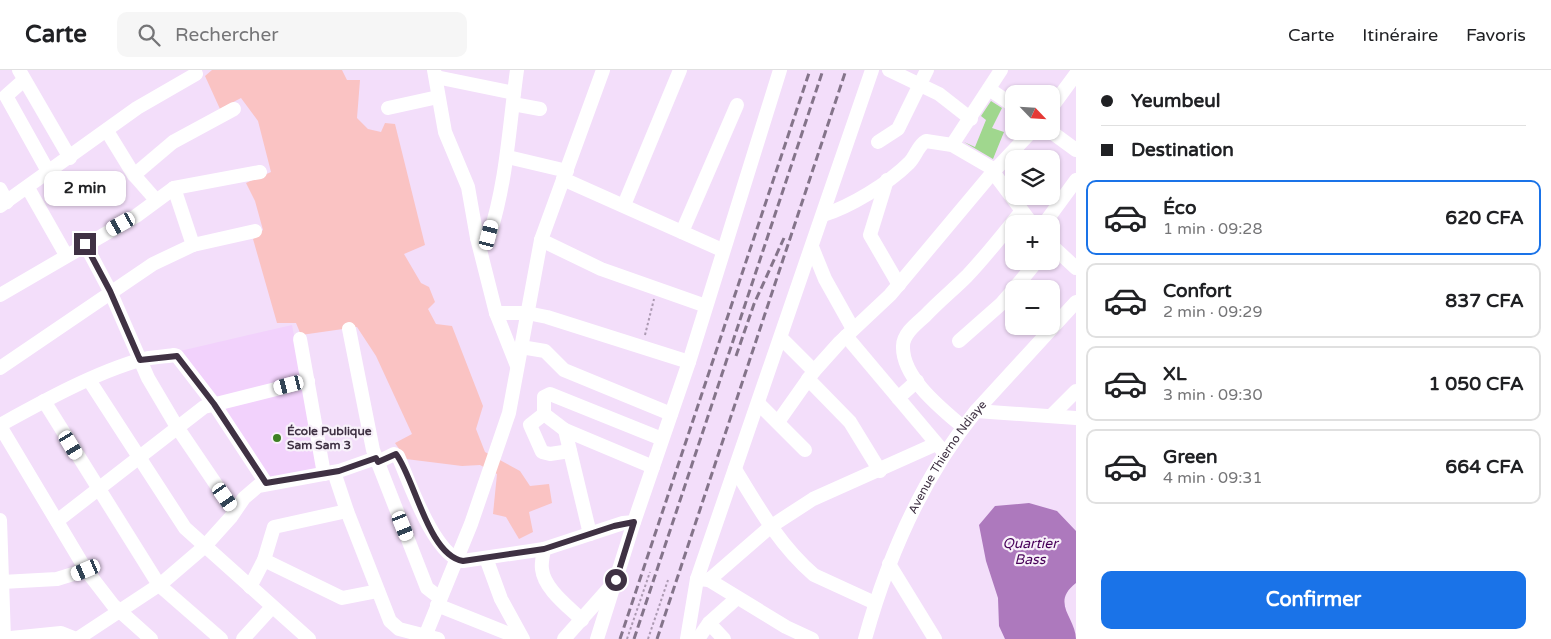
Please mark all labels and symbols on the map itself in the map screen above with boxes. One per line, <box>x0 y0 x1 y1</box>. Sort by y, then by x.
north arrow <box>1005 85 1060 140</box>
callout: 2 min <box>44 171 126 206</box>
car <box>104 210 137 238</box>
car <box>478 219 499 251</box>
route end <box>74 233 96 255</box>
car <box>272 374 305 396</box>
street label: Avenue Thierno Ndiaye <box>906 397 989 516</box>
place label: École Publique Sam Sam 3 <box>287 424 372 452</box>
car <box>56 428 85 462</box>
marker: École Publique Sam Sam 3 <box>271 432 283 444</box>
car <box>210 480 239 514</box>
car <box>390 509 415 543</box>
water label: Quartier Bass <box>1002 535 1059 568</box>
car <box>69 557 102 583</box>
route start <box>605 569 627 591</box>

